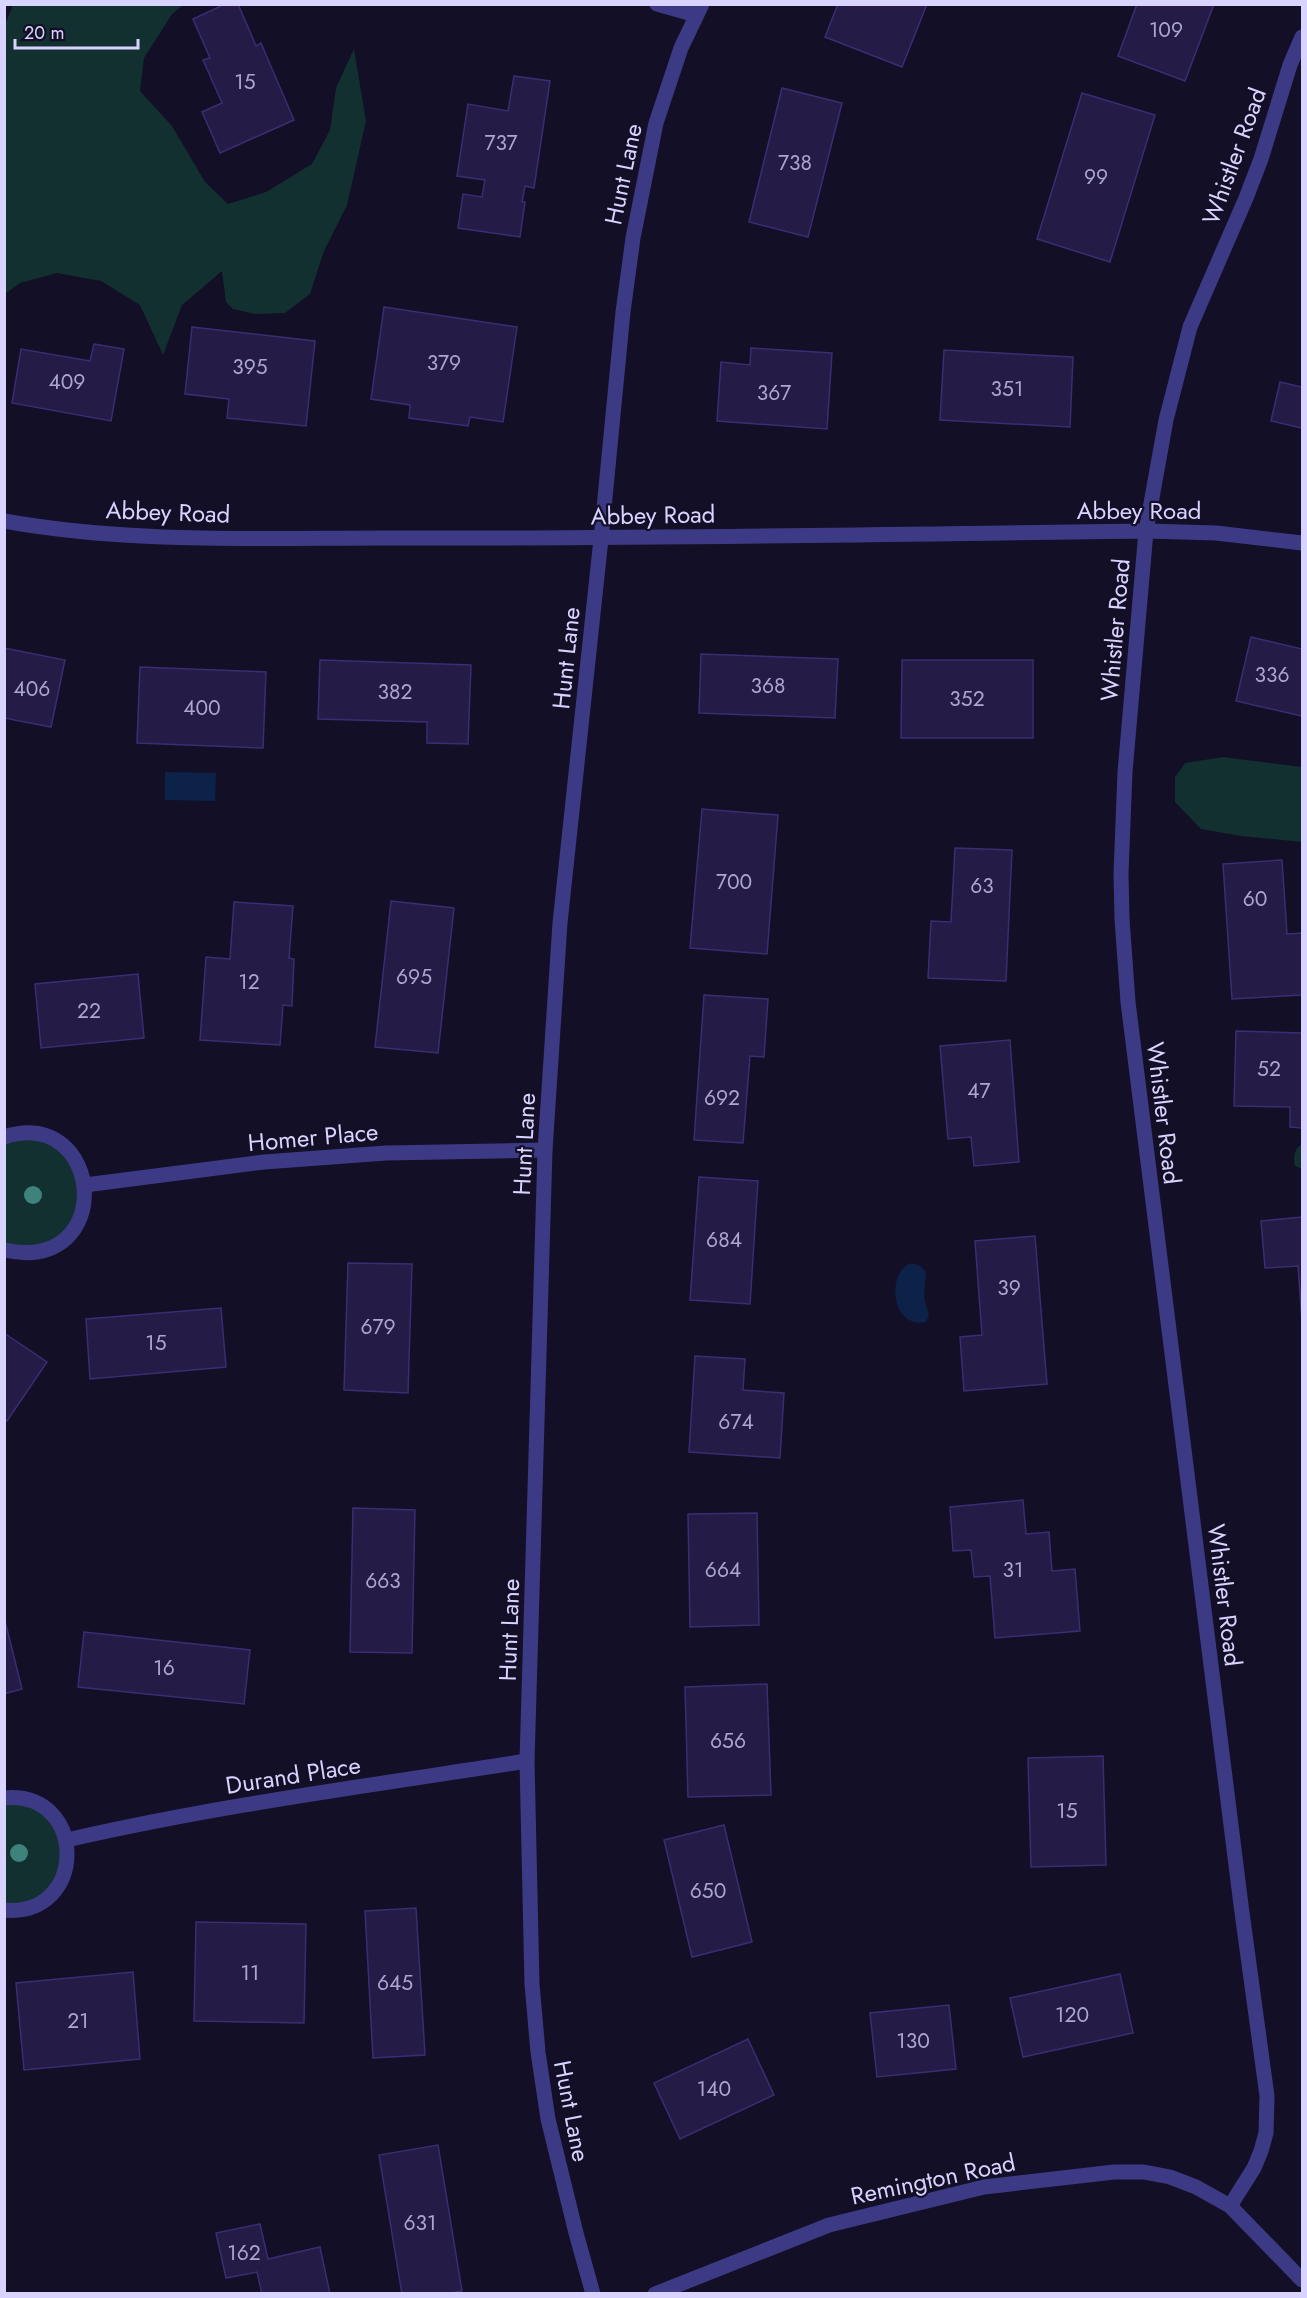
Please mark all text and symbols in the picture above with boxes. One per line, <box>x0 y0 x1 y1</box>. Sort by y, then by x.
scale bar <box>15 12 138 50</box>
house number: 109 <box>1149 15 1183 45</box>
text: 20 m <box>24 20 64 46</box>
house number: 15 <box>234 67 256 97</box>
street label: Whistler Road <box>1193 83 1275 229</box>
street label: Hunt Lane <box>595 120 651 228</box>
house number: 737 <box>484 128 518 158</box>
house number: 738 <box>778 148 812 178</box>
house number: 99 <box>1084 162 1108 192</box>
house number: 379 <box>427 348 461 378</box>
house number: 395 <box>232 352 268 382</box>
house number: 409 <box>49 367 85 397</box>
house number: 351 <box>991 374 1023 404</box>
house number: 367 <box>757 378 791 408</box>
street label: Abbey Road <box>105 492 231 532</box>
street label: Abbey Road <box>1077 493 1201 528</box>
street label: Abbey Road <box>590 496 716 534</box>
street label: Whistler Road <box>1091 557 1139 703</box>
street label: Hunt Lane <box>543 605 589 711</box>
house number: 336 <box>1254 660 1290 690</box>
house number: 368 <box>750 671 786 701</box>
house number: 406 <box>14 674 50 704</box>
house number: 382 <box>378 677 412 707</box>
house number: 352 <box>949 684 985 714</box>
house number: 400 <box>183 693 221 723</box>
house number: 700 <box>716 867 752 897</box>
house number: 63 <box>970 871 994 901</box>
house number: 60 <box>1243 884 1267 914</box>
house number: 695 <box>396 962 432 992</box>
house number: 12 <box>238 967 260 997</box>
house number: 22 <box>77 996 101 1026</box>
street label: Whistler Road <box>1138 1040 1190 1186</box>
house number: 52 <box>1257 1054 1281 1084</box>
house number: 47 <box>967 1076 991 1106</box>
house number: 692 <box>704 1083 740 1113</box>
street label: Hunt Lane <box>504 1092 544 1196</box>
street label: Homer Place <box>246 1114 380 1160</box>
house number: 684 <box>706 1225 742 1255</box>
house number: 39 <box>997 1273 1021 1303</box>
house number: 679 <box>360 1312 396 1342</box>
house number: 15 <box>145 1328 167 1358</box>
house number: 674 <box>718 1407 754 1437</box>
street label: Whistler Road <box>1199 1522 1251 1668</box>
house number: 664 <box>705 1555 741 1585</box>
house number: 31 <box>1003 1555 1023 1585</box>
house number: 663 <box>365 1566 401 1596</box>
street label: Hunt Lane <box>490 1578 528 1682</box>
house number: 16 <box>153 1653 175 1683</box>
house number: 656 <box>710 1726 746 1756</box>
street label: Durand Place <box>223 1747 363 1803</box>
house number: 15 <box>1056 1796 1078 1826</box>
house number: 650 <box>690 1876 726 1906</box>
house number: 11 <box>241 1958 259 1988</box>
house number: 645 <box>377 1968 413 1998</box>
house number: 120 <box>1055 2000 1089 2030</box>
house number: 21 <box>67 2006 89 2036</box>
house number: 130 <box>896 2026 930 2056</box>
street label: Hunt Lane <box>545 2057 599 2165</box>
house number: 140 <box>697 2074 731 2104</box>
street label: Remington Road <box>847 2144 1019 2214</box>
house number: 631 <box>403 2208 437 2238</box>
house number: 162 <box>227 2238 261 2268</box>

